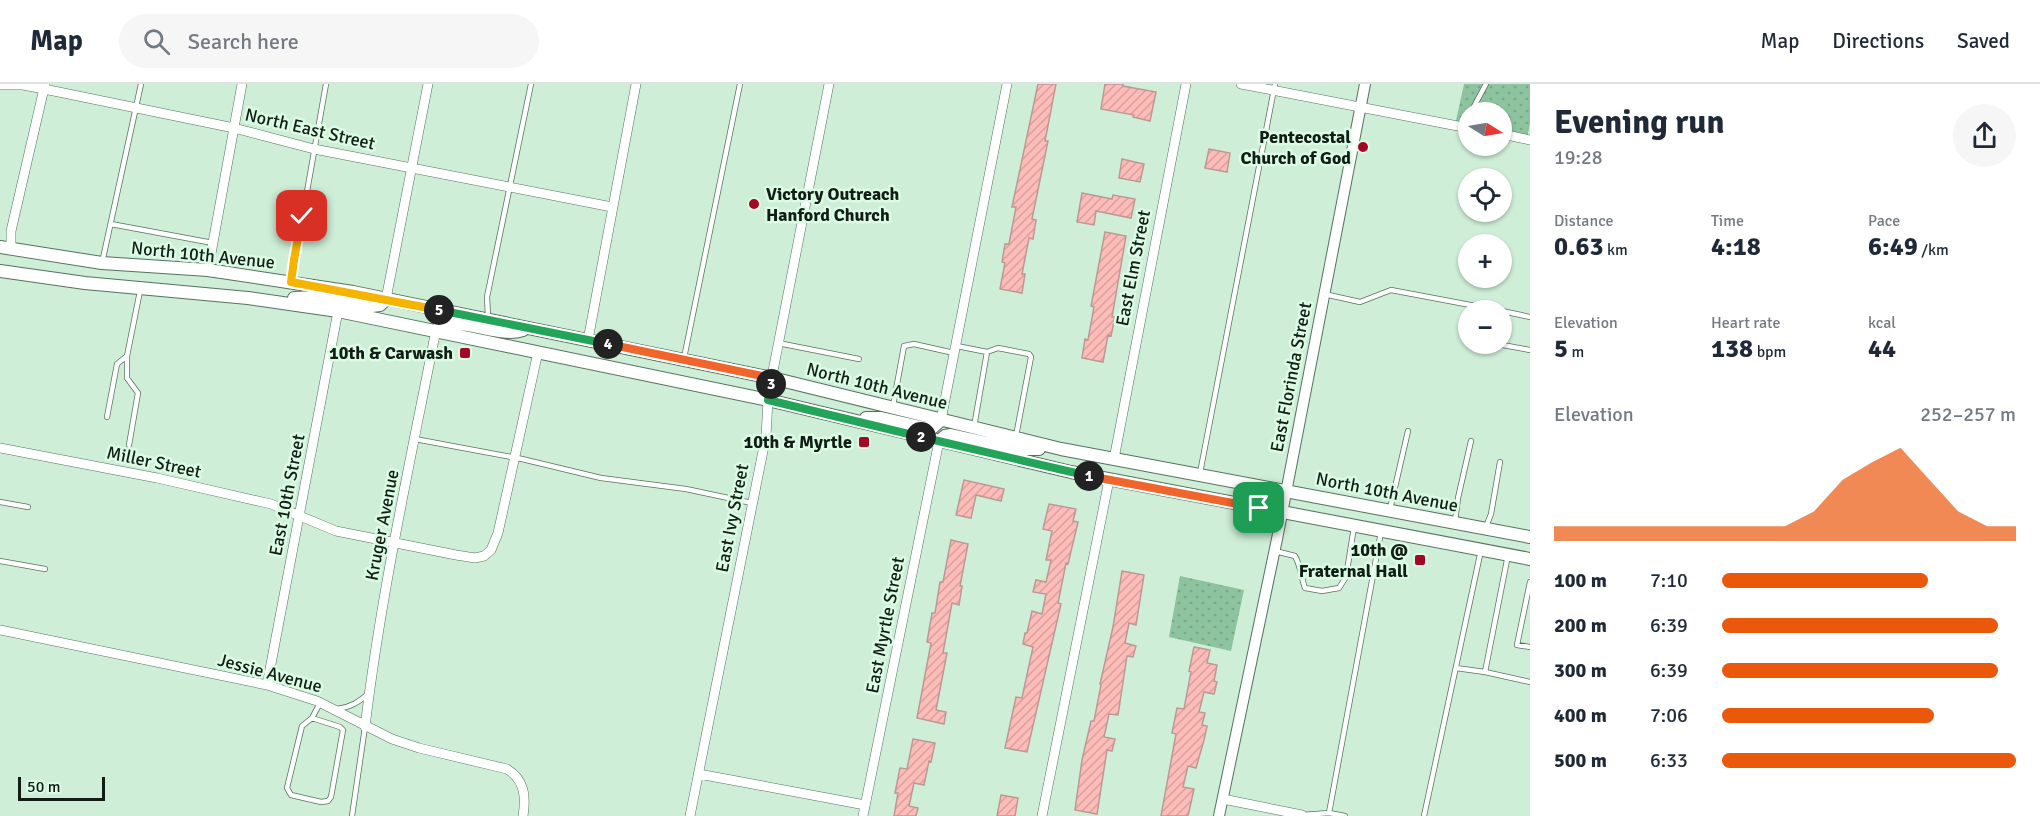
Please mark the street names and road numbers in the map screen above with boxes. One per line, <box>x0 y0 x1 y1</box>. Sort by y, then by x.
street label: North East Street <box>243 103 377 155</box>
street label: East Elm Street <box>1111 208 1155 328</box>
street label: North 10th Avenue <box>130 237 276 273</box>
street label: East Florinda Street <box>1266 300 1316 454</box>
street label: North 10th Avenue <box>804 358 950 414</box>
street label: East 10th Street <box>264 432 310 558</box>
street label: Miller Street <box>105 441 203 483</box>
street label: East Ivy Street <box>711 462 753 574</box>
street label: North 10th Avenue <box>1314 467 1460 517</box>
street label: Kruger Avenue <box>360 468 404 582</box>
street label: East Myrtle Street <box>861 555 909 695</box>
street label: Jessie Avenue <box>215 649 325 697</box>

